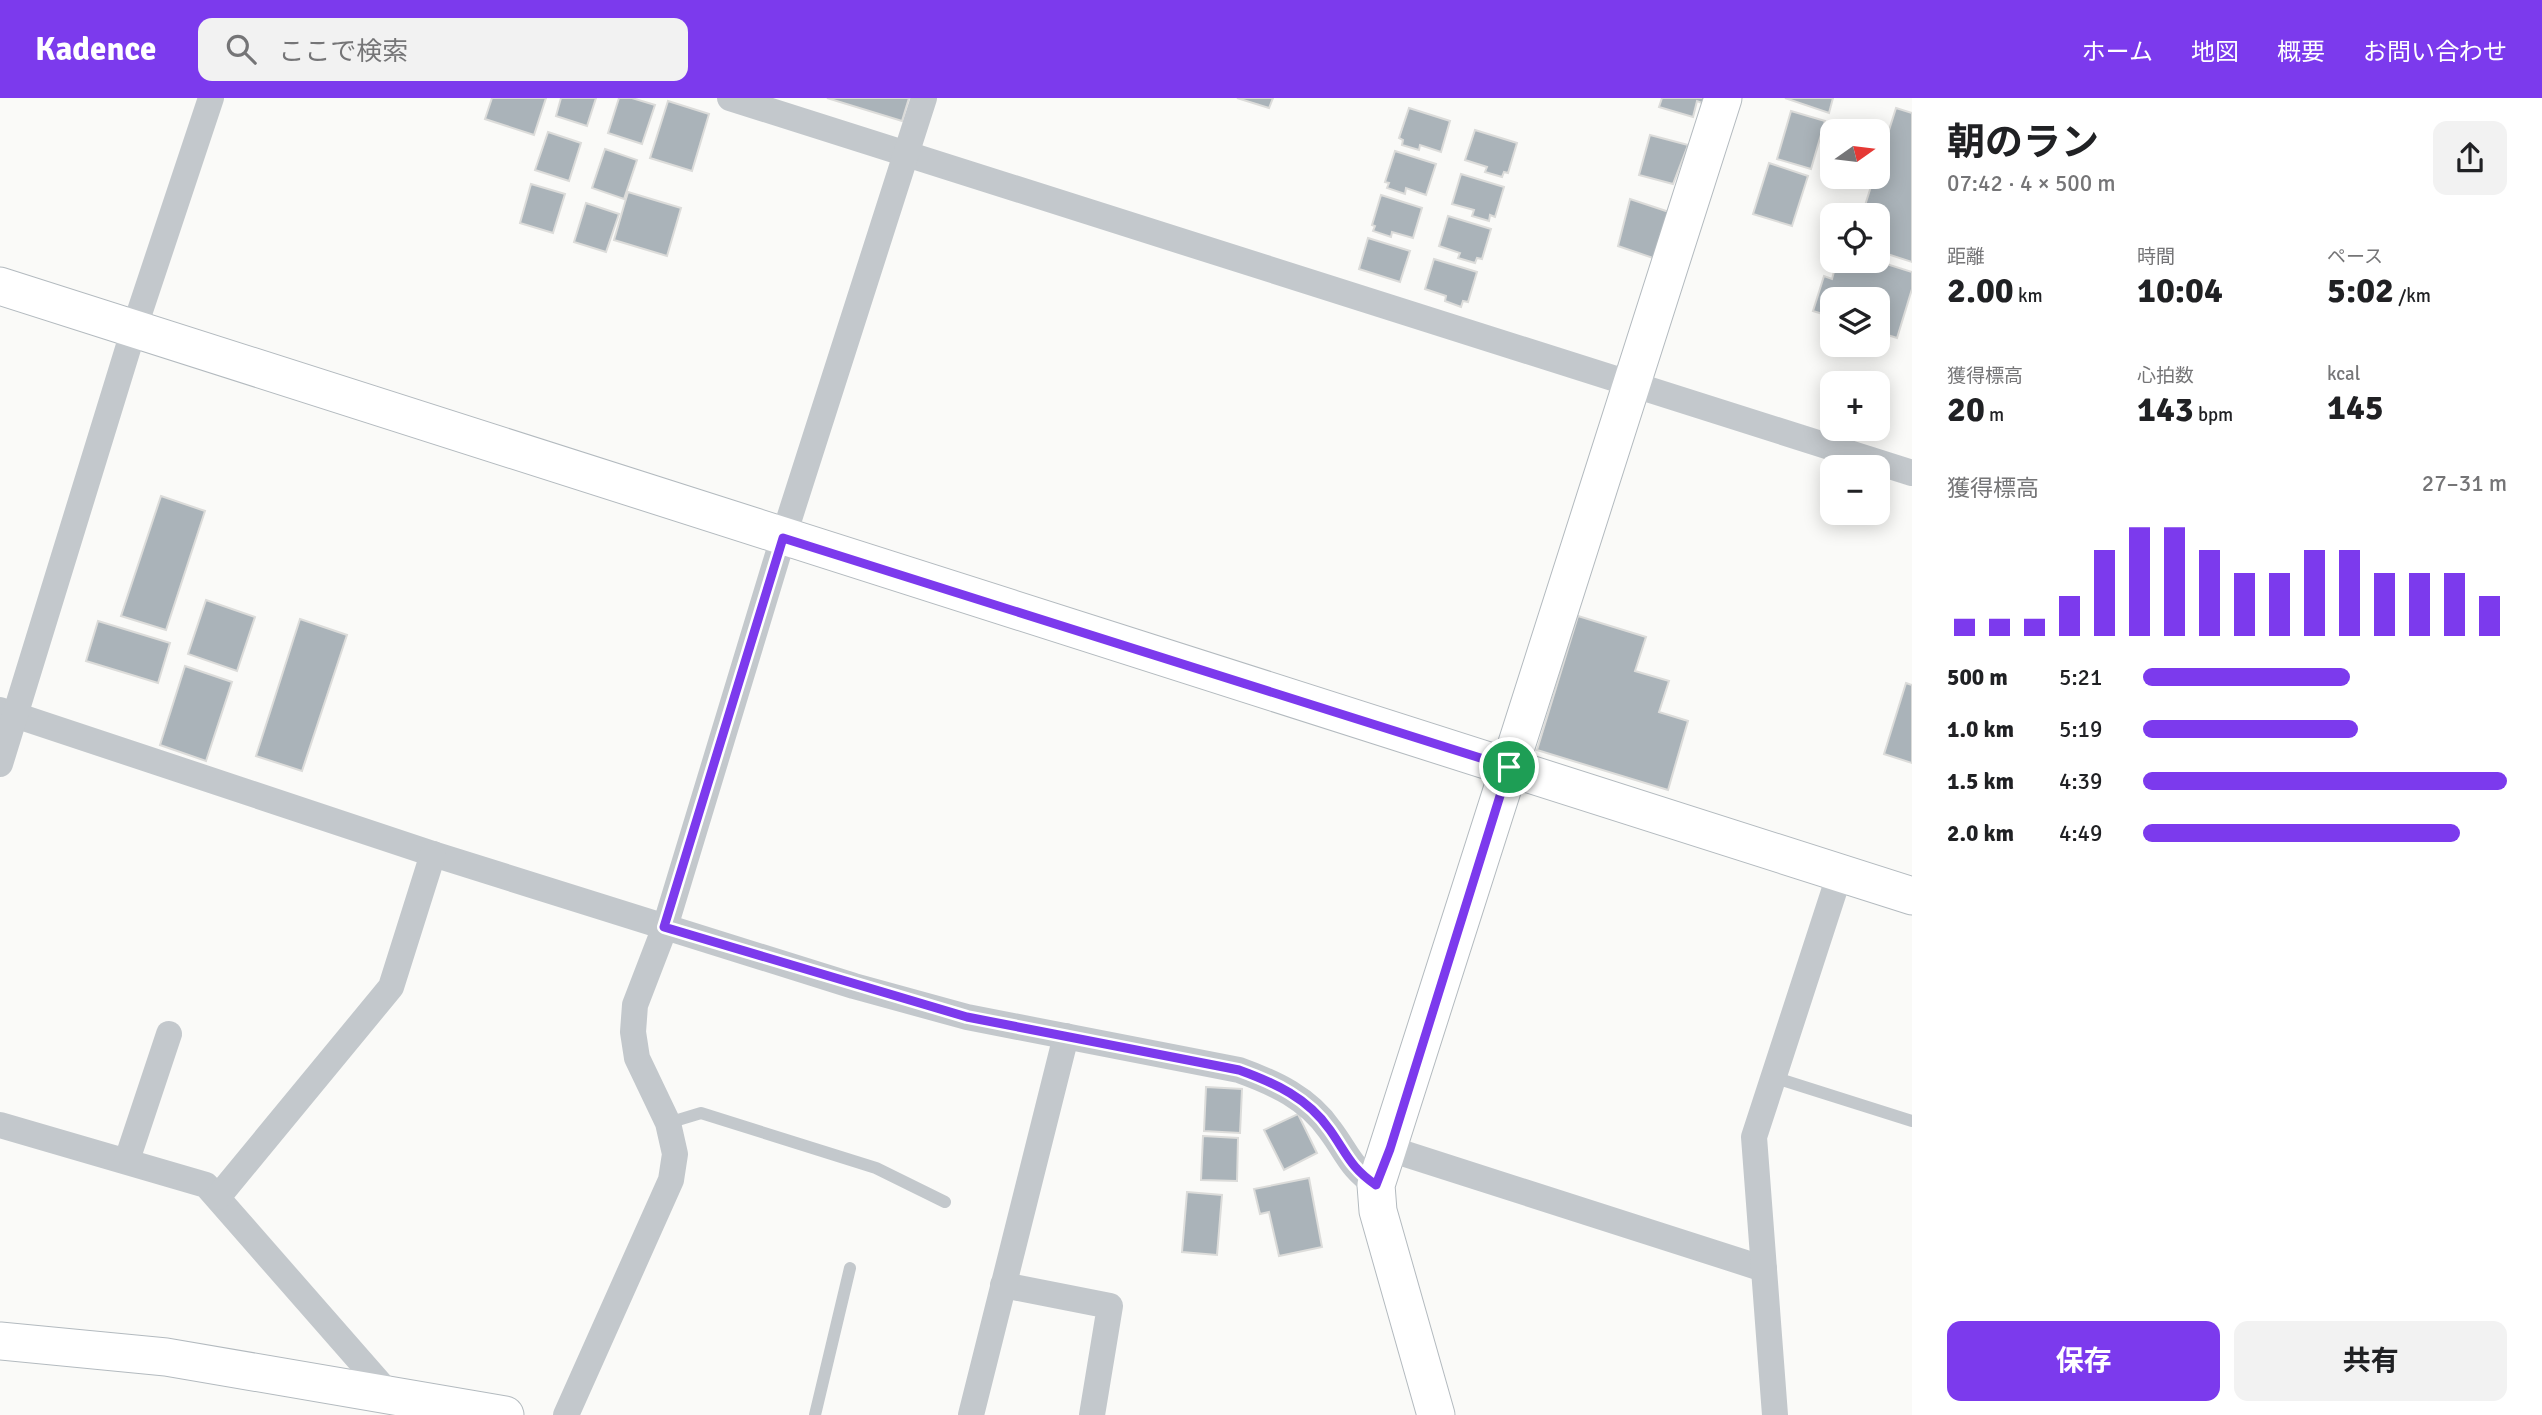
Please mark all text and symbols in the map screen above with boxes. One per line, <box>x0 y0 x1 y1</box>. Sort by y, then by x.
search box <box>198 18 688 81</box>
text: Kadence <box>35 29 156 70</box>
icon: search <box>222 30 260 68</box>
text: ここで検索 <box>278 36 408 68</box>
text: ホーム <box>2082 37 2153 67</box>
text: 地図 <box>2191 37 2239 67</box>
text: 概要 <box>2277 37 2325 67</box>
text: お問い合わせ <box>2363 37 2507 67</box>
north arrow <box>1820 119 1890 189</box>
map controls <box>1820 119 1890 525</box>
text: 朝のラン <box>1947 119 2099 166</box>
button: share <box>2433 121 2507 195</box>
text: 07:42 · 4 × 500 m <box>1947 169 2116 198</box>
button: locate <box>1820 203 1890 273</box>
text: 距離 <box>1947 245 1985 269</box>
text: 時間 <box>2137 245 2175 269</box>
text: ペース <box>2327 245 2383 269</box>
text: 2.00 <box>1947 269 2014 312</box>
text: 10:04 <box>2137 269 2223 312</box>
text: 5:02 <box>2327 269 2394 312</box>
text: km <box>2014 284 2043 308</box>
text: /km <box>2394 284 2431 308</box>
button: layers <box>1820 287 1890 357</box>
text: kcal <box>2327 362 2360 386</box>
text: 獲得標高 <box>1947 364 2023 388</box>
text: 心拍数 <box>2137 364 2194 388</box>
button: + <box>1820 371 1890 441</box>
text: 145 <box>2327 386 2384 429</box>
text: 20 <box>1947 388 1985 431</box>
text: 143 <box>2137 388 2194 431</box>
text: m <box>1985 403 2004 427</box>
text: bpm <box>2194 403 2233 427</box>
button: − <box>1820 455 1890 525</box>
text: 27–31 m <box>2422 469 2507 498</box>
text: 獲得標高 <box>1947 474 2039 503</box>
text: 500 m <box>1947 663 2008 692</box>
text: 5:21 <box>2059 663 2102 692</box>
text: 1.0 km <box>1947 715 2014 744</box>
text: 5:19 <box>2059 715 2102 744</box>
pin <box>1479 737 1539 797</box>
icon: arrive <box>1490 748 1528 786</box>
text: 1.5 km <box>1947 767 2014 796</box>
text: 4:39 <box>2059 767 2102 796</box>
text: 2.0 km <box>1947 819 2014 848</box>
text: 4:49 <box>2059 819 2102 848</box>
button: 保存 <box>1947 1321 2220 1401</box>
button: 共有 <box>2234 1321 2507 1401</box>

